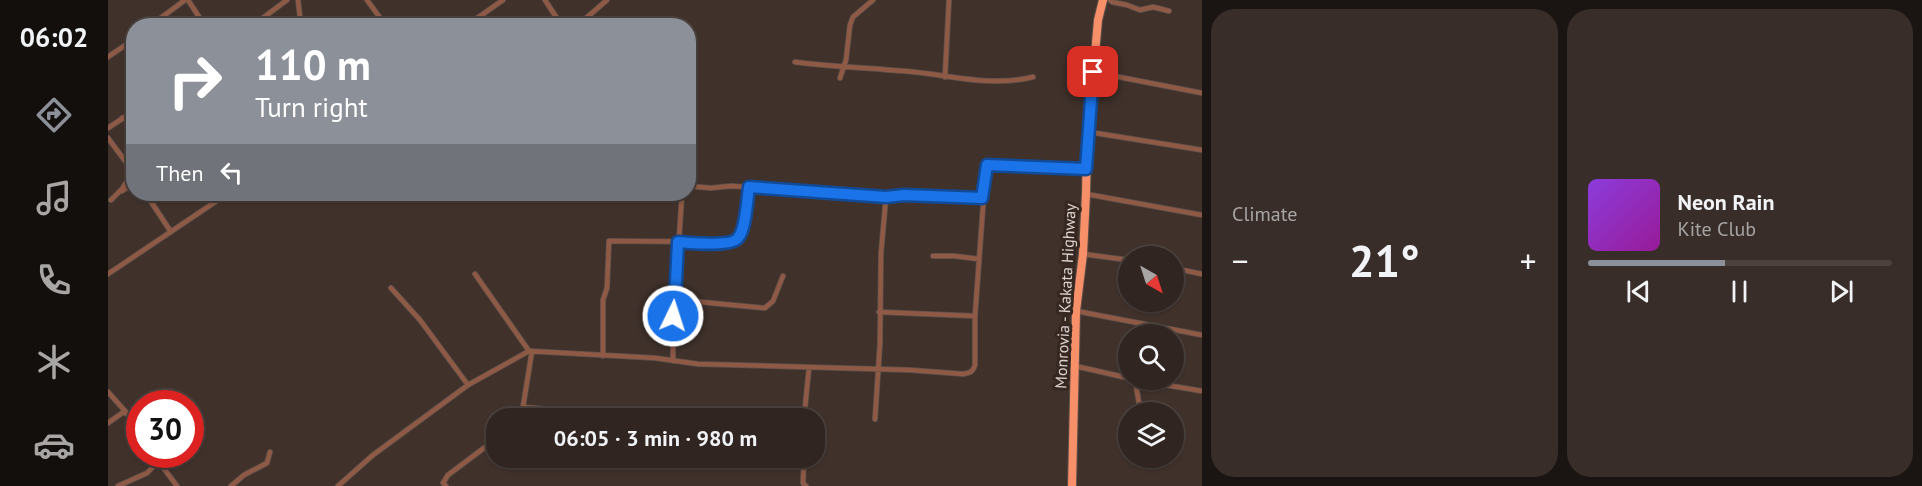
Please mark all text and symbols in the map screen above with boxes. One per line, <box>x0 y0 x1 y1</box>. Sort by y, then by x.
text: 06:02 <box>20 20 88 54</box>
text: 110 m <box>255 37 371 92</box>
icon: right <box>156 42 234 120</box>
pin <box>1067 46 1118 97</box>
icon: arrive <box>1076 55 1109 88</box>
text: Turn right <box>255 90 368 124</box>
icon: directions <box>33 94 75 136</box>
icon: left <box>215 156 248 189</box>
text: Then <box>156 159 203 187</box>
icon: music <box>33 177 75 219</box>
text: Neon Rain <box>1678 188 1774 216</box>
text: Climate <box>1232 201 1298 227</box>
street label: Monrovia - Kakata Highway <box>1050 202 1080 389</box>
text: Kite Club <box>1678 216 1756 242</box>
text: 21° <box>1349 231 1420 289</box>
text: − <box>1232 239 1249 282</box>
text: + <box>1520 239 1536 282</box>
north arrow <box>1118 246 1184 312</box>
map controls <box>1118 246 1184 468</box>
icon: phone <box>33 259 75 301</box>
icon: previous <box>1622 275 1655 308</box>
icon: pause <box>1723 275 1756 308</box>
icon: next <box>1825 275 1858 308</box>
position arrow <box>641 284 705 348</box>
button: search <box>1118 324 1184 390</box>
icon: climate <box>33 341 75 383</box>
speed limit sign: 30 <box>126 390 204 468</box>
button: layers <box>1118 402 1184 468</box>
icon: car <box>33 424 75 466</box>
text: 06:05 · 3 min · 980 m <box>554 424 757 452</box>

